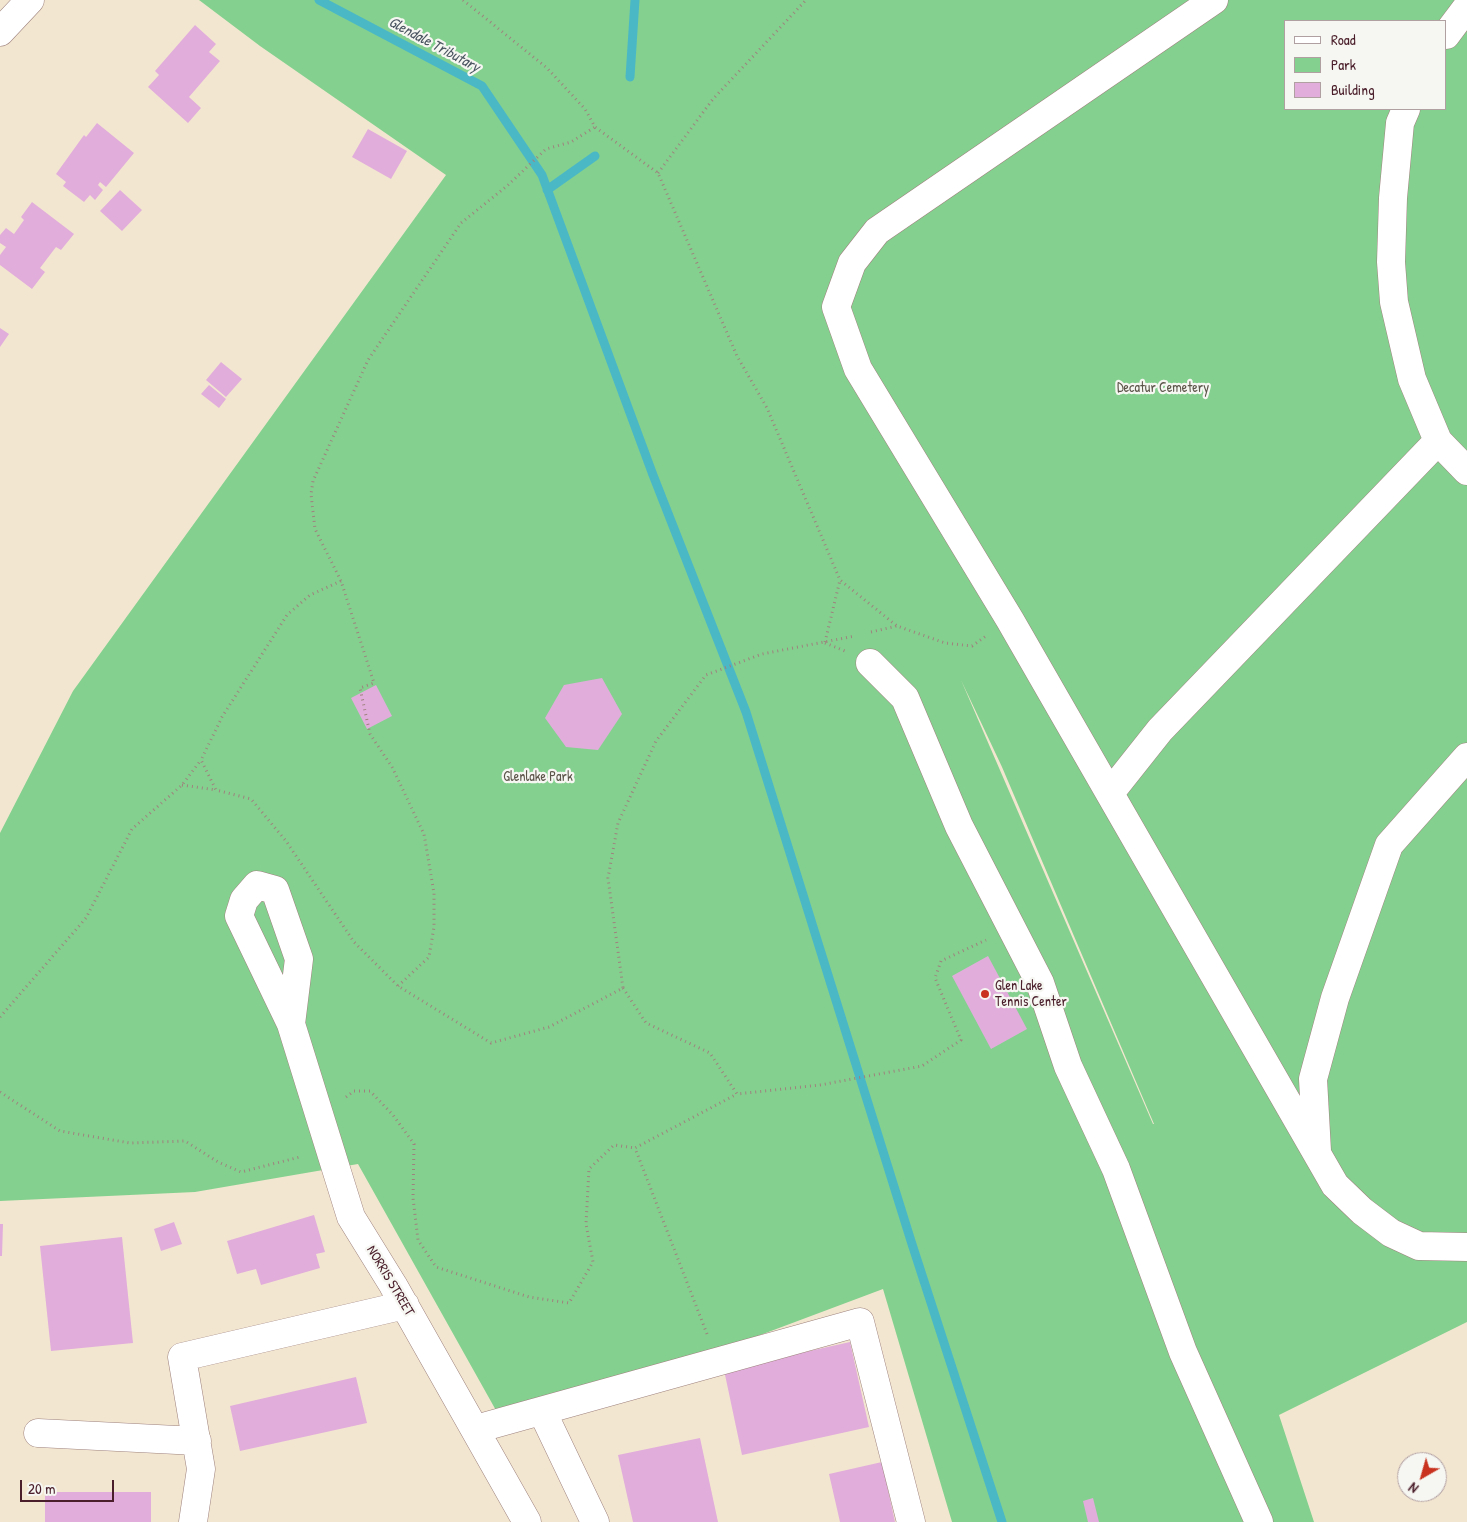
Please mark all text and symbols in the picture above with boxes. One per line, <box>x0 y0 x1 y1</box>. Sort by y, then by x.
water label: Glendale Tributary <box>385 13 483 77</box>
legend <box>1284 20 1447 110</box>
text: Road <box>1331 29 1356 50</box>
text: Park <box>1331 54 1356 75</box>
text: Building <box>1331 79 1375 100</box>
park label: Decatur Cemetery <box>1117 380 1209 396</box>
park label: Glenlake Park <box>503 769 573 785</box>
place label: Glen Lake Tennis Center <box>995 978 1067 1010</box>
marker: Glen Lake Tennis Center <box>979 988 991 1000</box>
street label: NORRIS STREET <box>362 1243 418 1319</box>
north arrow <box>1397 1452 1447 1502</box>
scale bar <box>22 1470 116 1502</box>
text: 20 m <box>28 1478 55 1499</box>
text: N <box>1404 1479 1422 1498</box>

